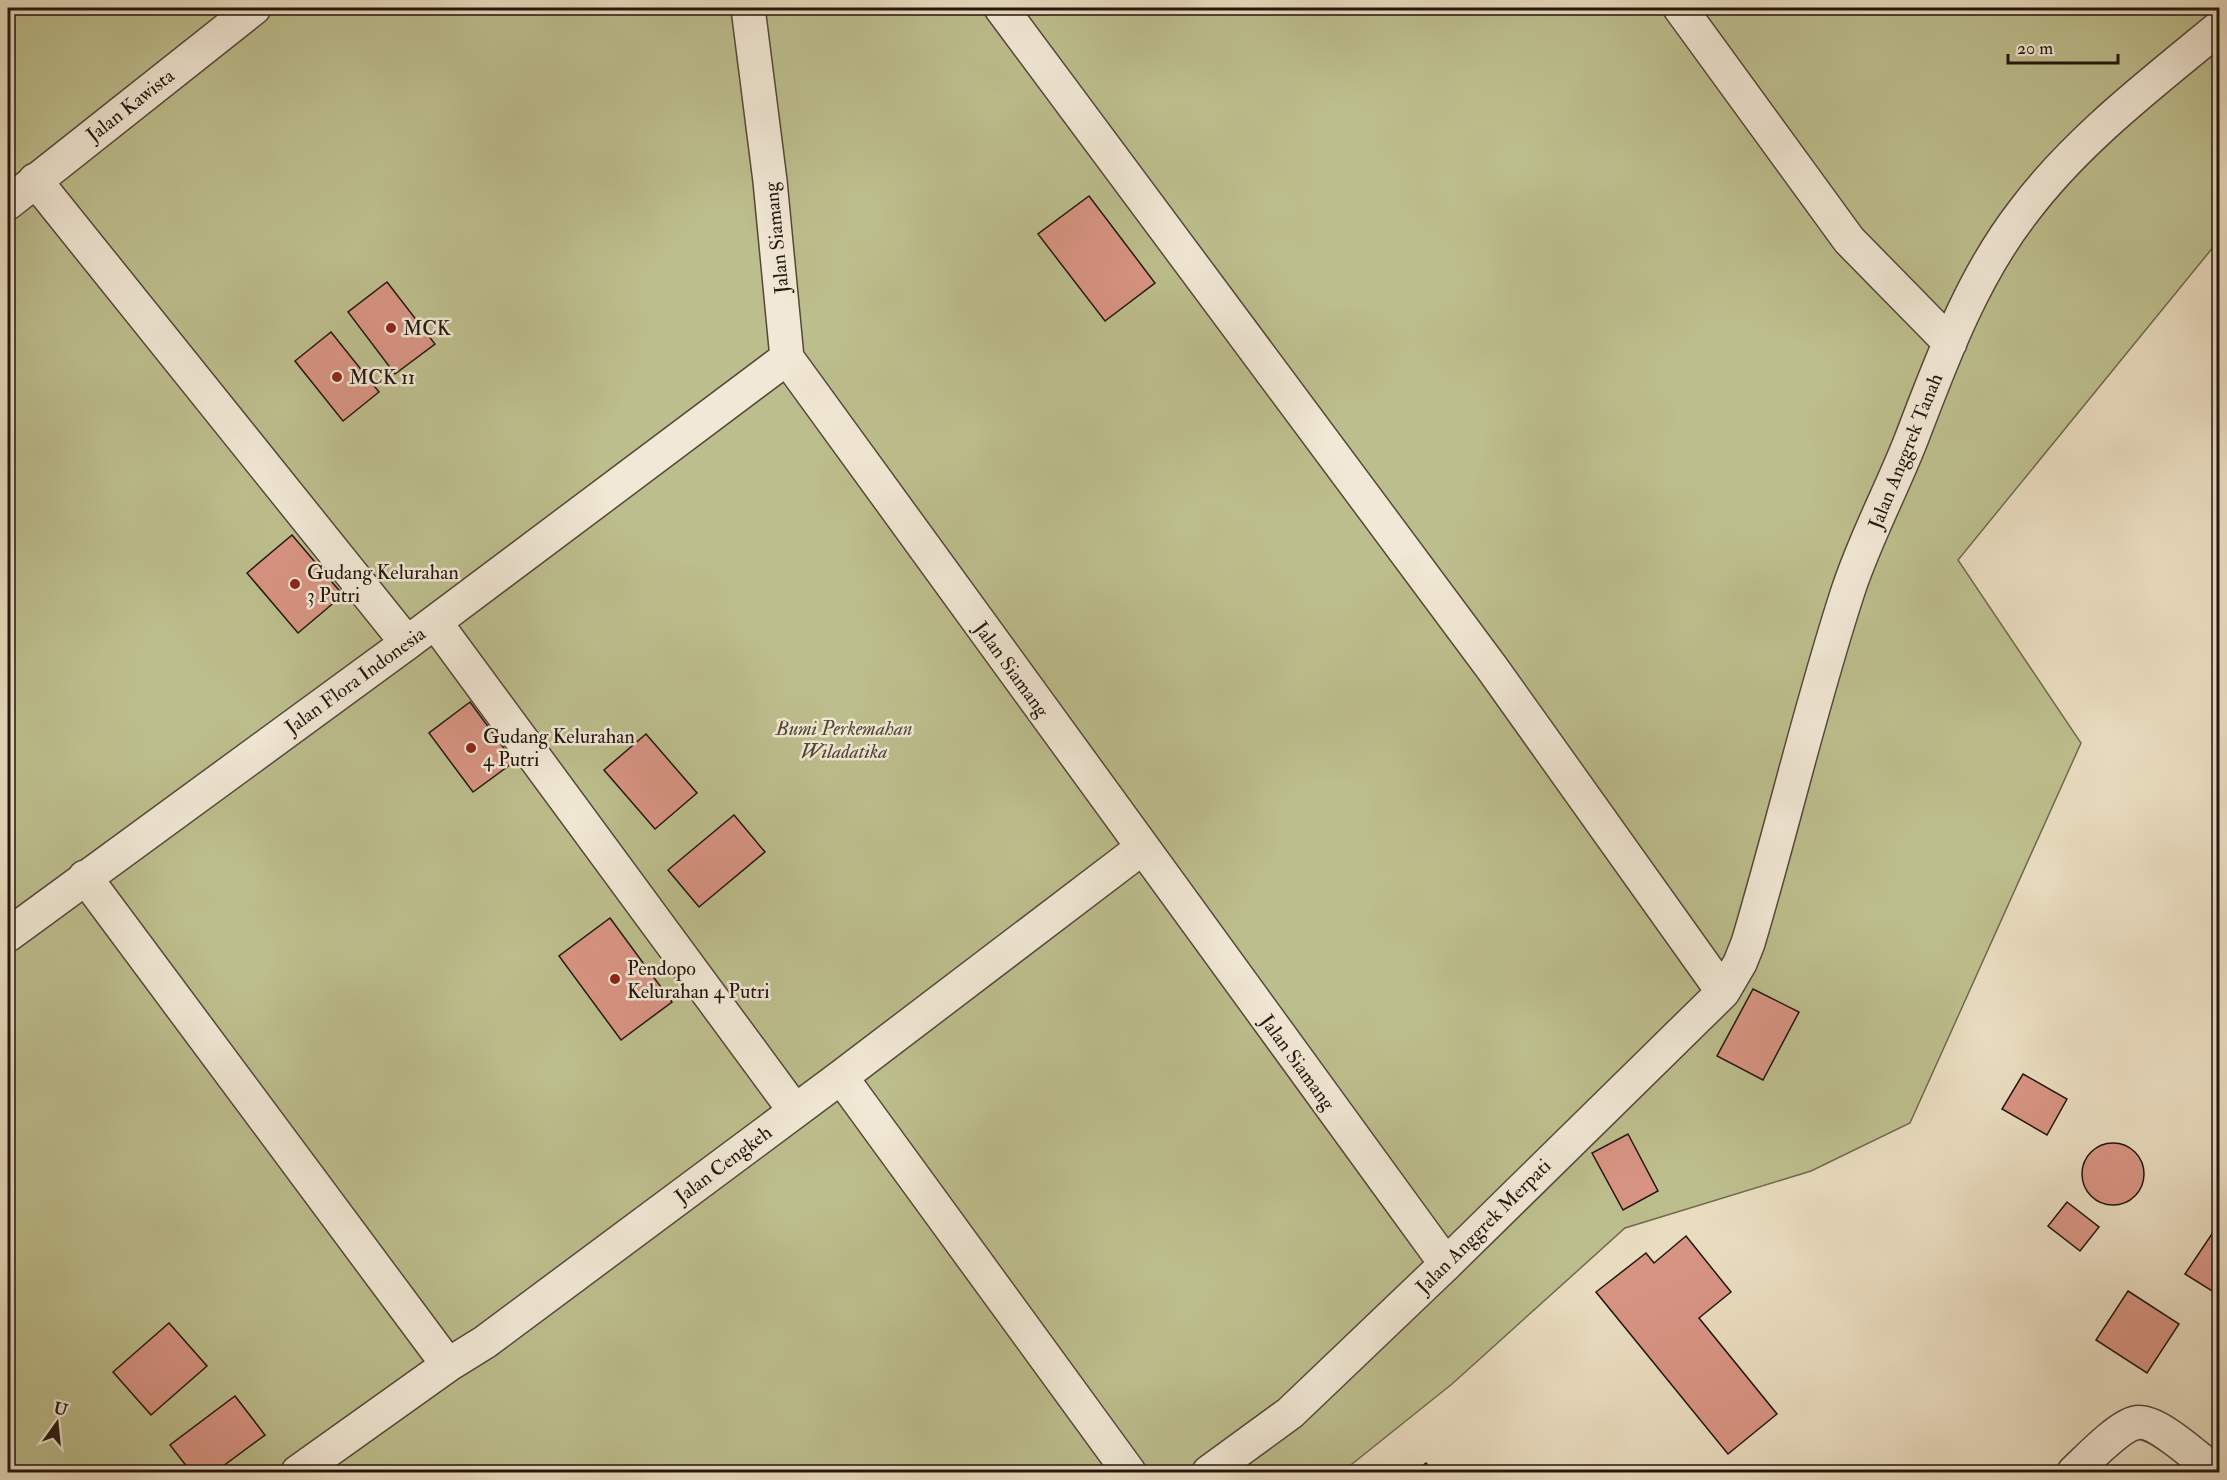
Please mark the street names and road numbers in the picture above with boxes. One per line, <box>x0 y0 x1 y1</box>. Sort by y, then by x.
street label: Jalan Kawista <box>80 63 180 148</box>
street label: Jalan Siamang <box>758 180 795 296</box>
street label: Jalan Anggrek Tanah <box>1862 369 1948 534</box>
street label: Jalan Siamang <box>968 616 1055 723</box>
street label: Jalan Flora Indonesia <box>279 621 431 740</box>
street label: Jalan Siamang <box>1254 1009 1341 1116</box>
street label: Jalan Cengkeh <box>669 1119 777 1210</box>
street label: Jalan Anggrek Merpati <box>1410 1154 1557 1301</box>

